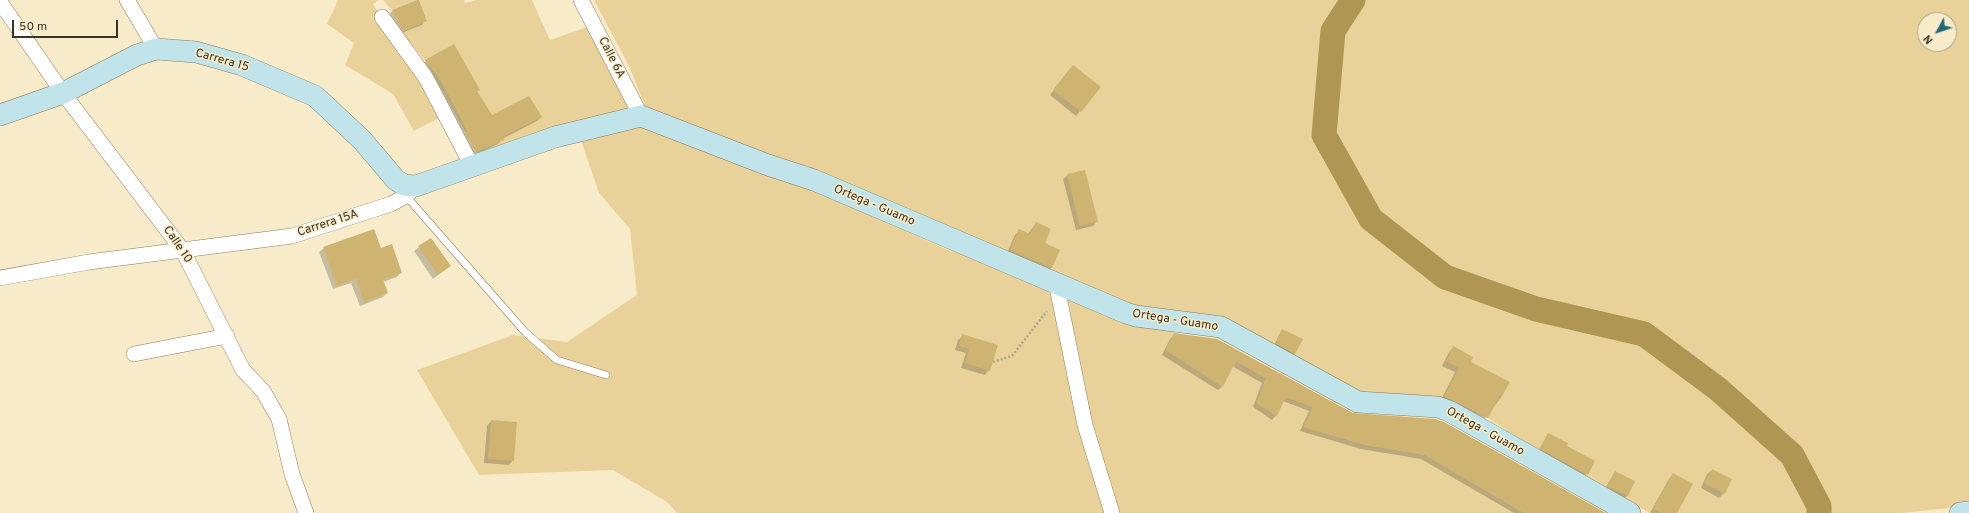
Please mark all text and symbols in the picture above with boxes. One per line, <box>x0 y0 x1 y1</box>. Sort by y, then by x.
scale bar <box>14 12 120 38</box>
north arrow <box>1917 12 1957 52</box>
text: 50 m <box>19 19 47 35</box>
text: N <box>1921 32 1936 47</box>
street label: Calle 6A <box>594 35 628 81</box>
street label: Carrera 15 <box>193 46 251 76</box>
street label: Ortega - Guamo <box>831 182 917 230</box>
street label: Carrera 15A <box>296 207 360 241</box>
street label: Calle 10 <box>159 224 195 266</box>
street label: Ortega - Guamo <box>1131 307 1219 335</box>
street label: Ortega - Guamo <box>1443 405 1527 459</box>

